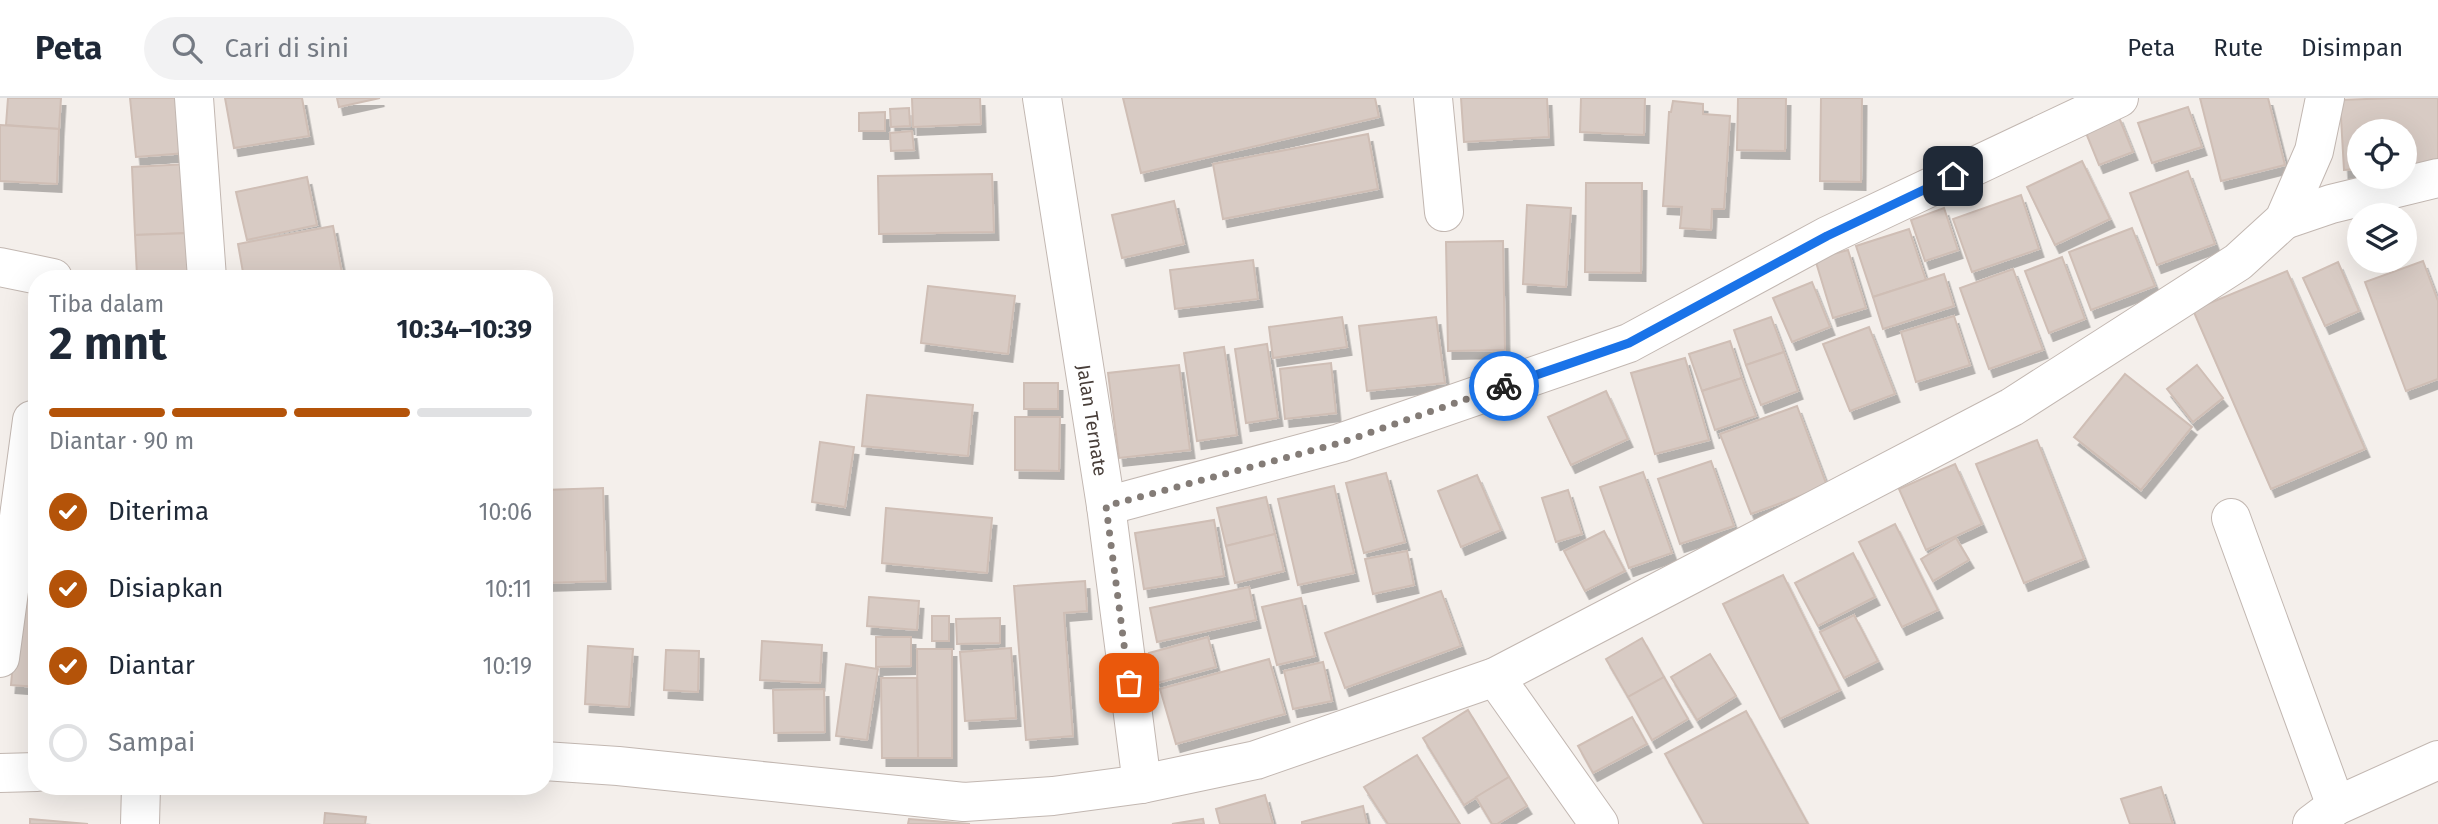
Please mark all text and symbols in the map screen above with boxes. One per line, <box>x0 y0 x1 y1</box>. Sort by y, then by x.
search box <box>144 17 634 80</box>
text: Peta <box>35 28 102 68</box>
icon: search <box>168 29 206 67</box>
text: Cari di sini <box>224 33 349 64</box>
text: Peta <box>2127 34 2175 62</box>
text: Rute <box>2213 34 2263 62</box>
text: Disimpan <box>2301 34 2403 62</box>
map controls <box>2347 119 2417 273</box>
button: locate <box>2347 119 2417 189</box>
pin <box>1923 146 1983 206</box>
icon: home <box>1934 157 1972 195</box>
button: layers <box>2347 203 2417 273</box>
text: Tiba dalam <box>49 290 164 318</box>
text: 10:34–10:39 <box>396 314 532 345</box>
text: 2 mnt <box>49 316 167 371</box>
courier <box>1469 351 1539 421</box>
street label: Jalan Ternate <box>1072 363 1112 478</box>
icon: bike <box>1485 367 1523 405</box>
text: Diantar · 90 m <box>49 427 194 455</box>
icon: check <box>49 493 87 531</box>
text: Diterima <box>108 496 209 527</box>
text: 10:06 <box>479 498 532 526</box>
icon: check <box>49 570 87 608</box>
text: Disiapkan <box>108 573 223 604</box>
text: 10:11 <box>485 575 532 603</box>
icon: check <box>49 647 87 685</box>
text: Diantar <box>108 650 195 681</box>
text: 10:19 <box>483 652 532 680</box>
pin <box>1099 653 1159 713</box>
icon: bag <box>1110 664 1148 702</box>
text: Sampai <box>108 727 195 758</box>

